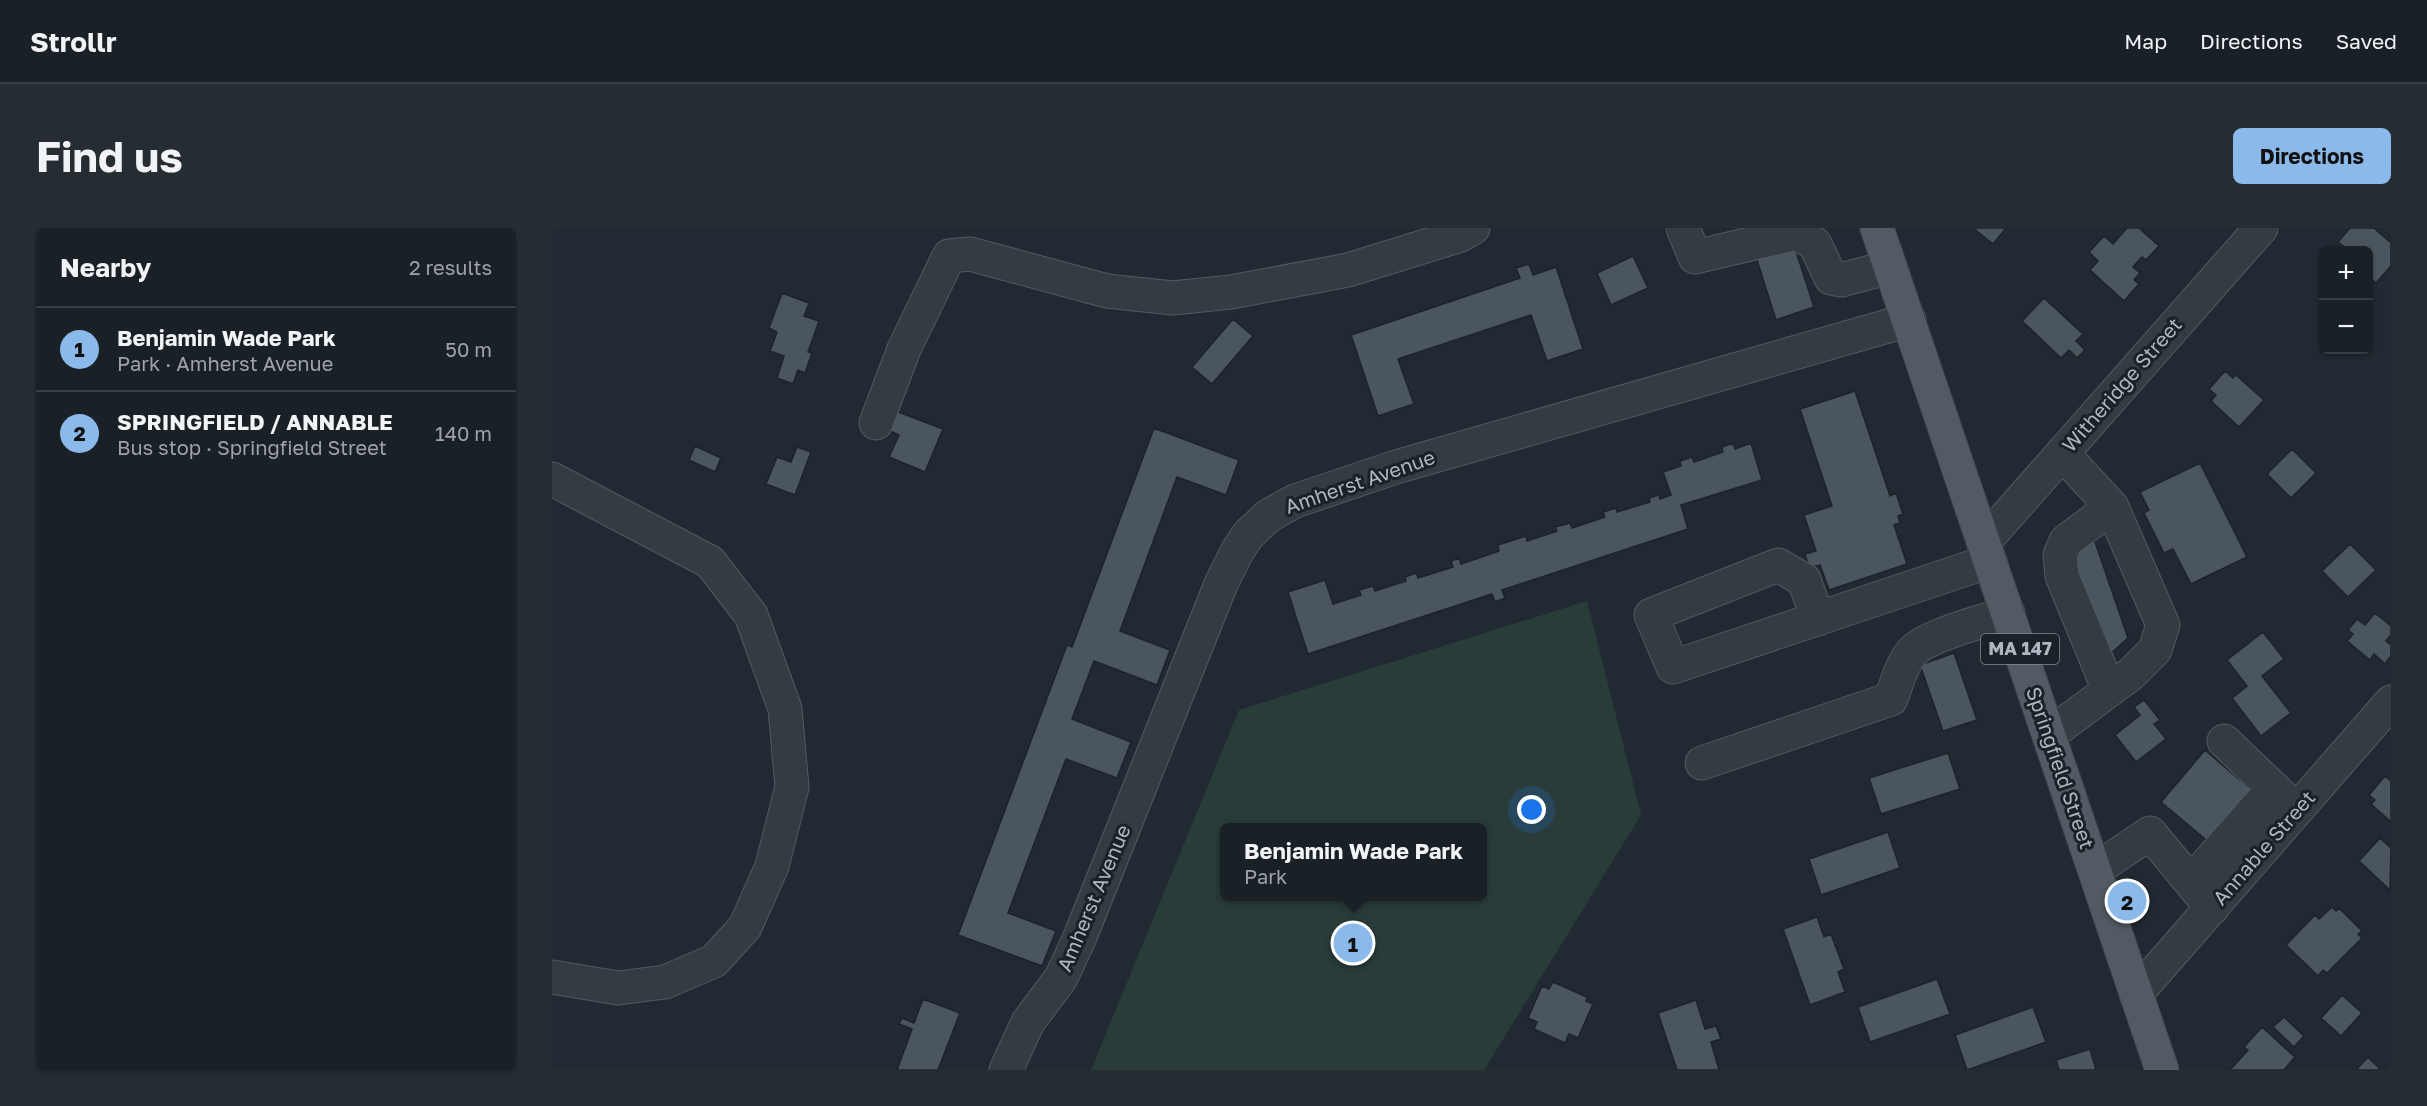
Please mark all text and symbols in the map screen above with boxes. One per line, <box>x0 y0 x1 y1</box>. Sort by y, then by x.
text: Strollr <box>30 25 117 58</box>
text: Map <box>2124 28 2167 54</box>
text: Directions <box>2200 28 2303 54</box>
text: Saved <box>2336 28 2397 54</box>
button: Directions <box>2233 128 2391 184</box>
text: Find us <box>36 131 183 181</box>
map controls <box>2319 246 2373 354</box>
button: + <box>2319 246 2373 300</box>
text: Nearby <box>60 252 151 283</box>
text: 2 results <box>409 255 492 279</box>
button: − <box>2319 300 2373 354</box>
street label: Witheridge Street <box>2056 312 2186 456</box>
text: Benjamin Wade Park <box>117 324 336 351</box>
text: 1 <box>74 337 85 361</box>
text: 50 m <box>445 337 492 361</box>
text: Park · Amherst Avenue <box>117 351 333 375</box>
text: SPRINGFIELD / ANNABLE <box>117 408 393 435</box>
text: 2 <box>73 421 86 445</box>
text: 140 m <box>435 421 492 445</box>
text: Bus stop · Springfield Street <box>117 435 387 459</box>
street label: Amherst Avenue <box>1282 444 1438 518</box>
road number: MA 147 <box>1981 634 2059 664</box>
street label: Springfield Street <box>2022 683 2100 852</box>
street label: Annable Street <box>2207 785 2319 909</box>
your location <box>1517 795 1546 824</box>
street label: Amherst Avenue <box>1051 821 1135 975</box>
popup <box>1220 823 1487 901</box>
text: Benjamin Wade Park <box>1244 837 1463 864</box>
text: Park <box>1244 864 1287 888</box>
pin: 2 <box>2108 878 2146 924</box>
pin: 1 <box>1334 920 1372 966</box>

